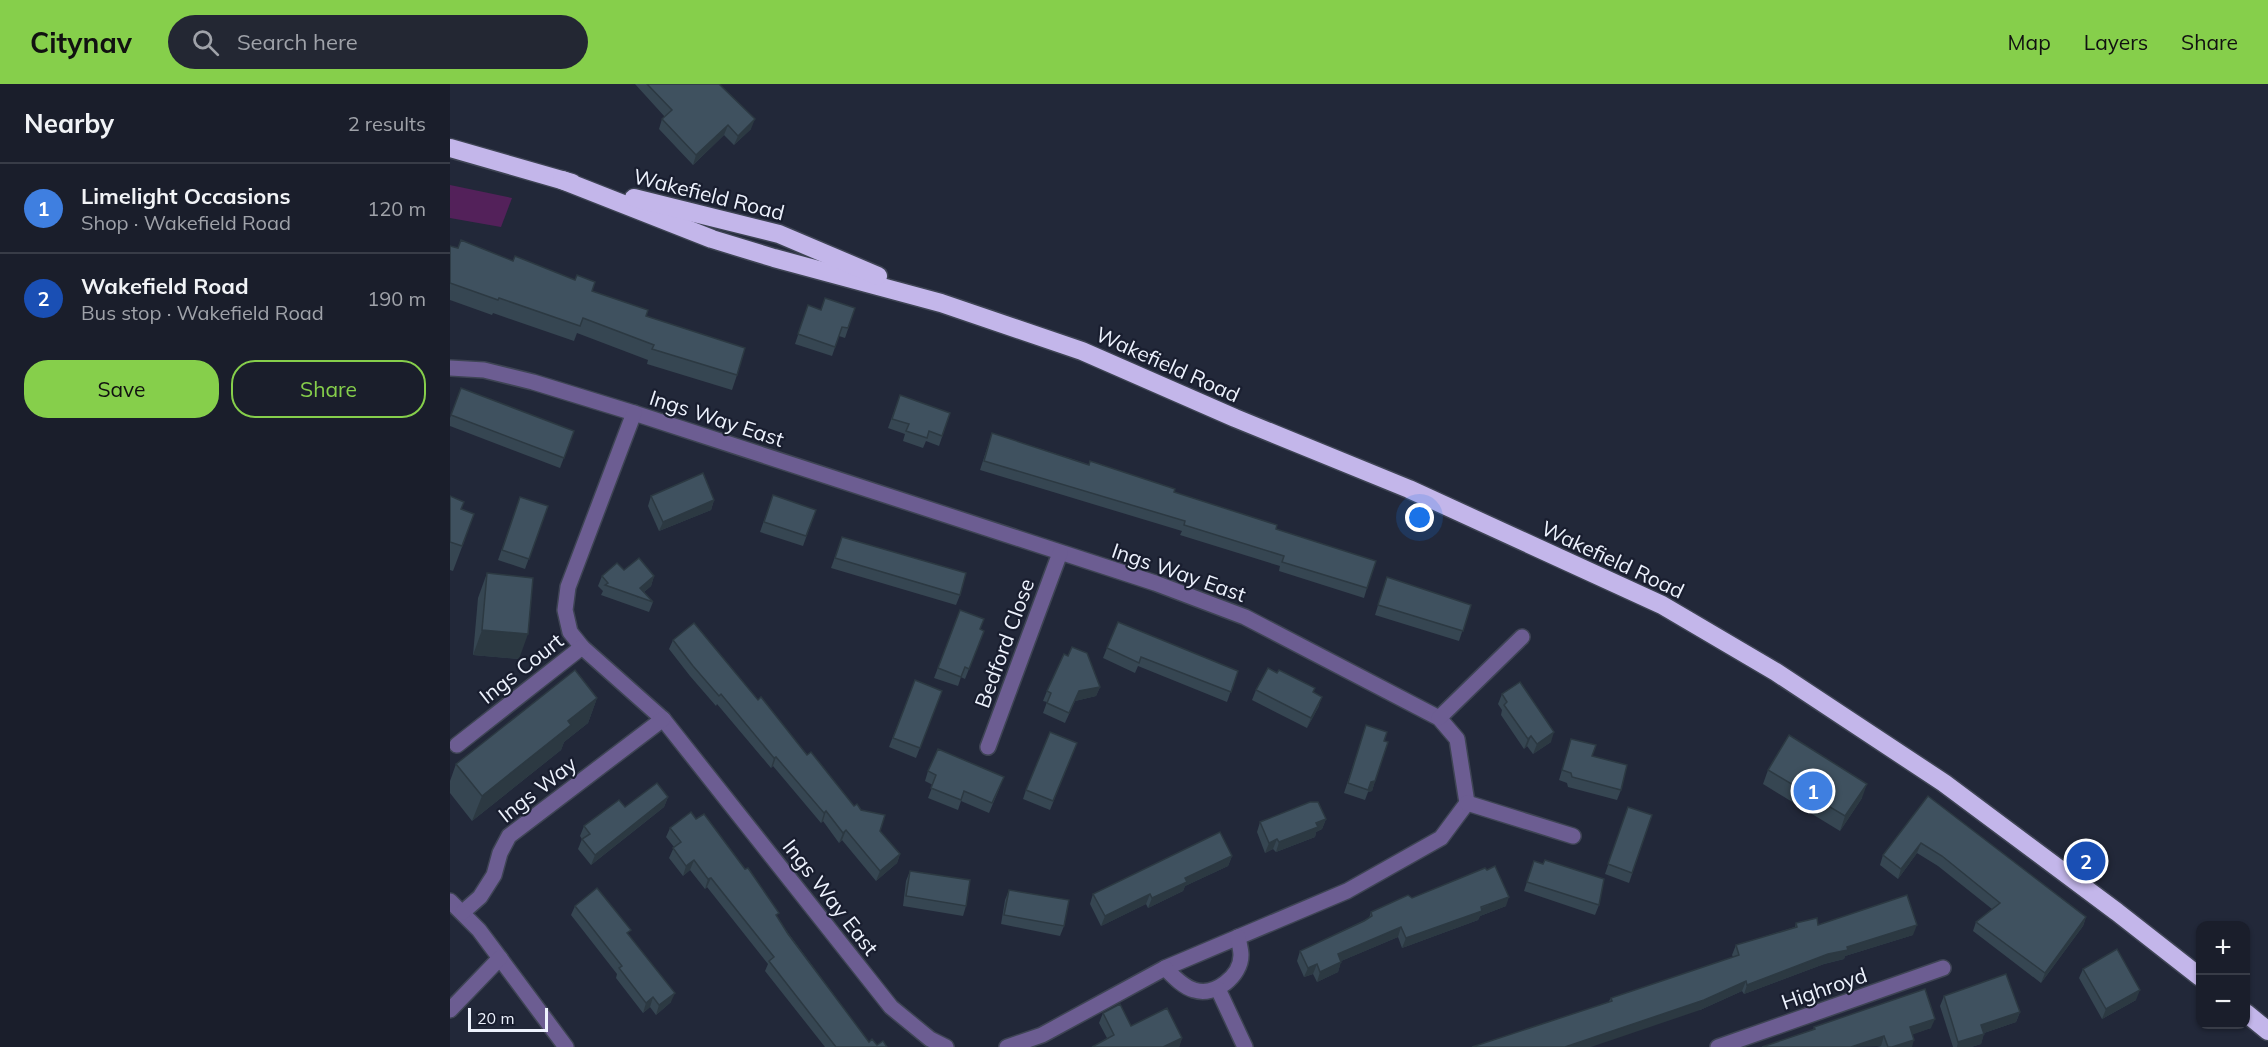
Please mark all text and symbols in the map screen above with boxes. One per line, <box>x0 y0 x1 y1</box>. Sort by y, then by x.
search box <box>168 15 588 69</box>
text: Citynav <box>30 25 132 60</box>
icon: search <box>189 26 222 59</box>
text: Search here <box>237 28 358 56</box>
text: Map <box>2008 29 2051 55</box>
text: Layers <box>2084 29 2148 55</box>
text: Share <box>2181 29 2238 55</box>
text: Nearby <box>24 107 114 140</box>
text: 2 results <box>348 111 426 136</box>
street label: Wakefield Road <box>631 163 787 225</box>
text: Limelight Occasions <box>81 182 291 210</box>
text: 1 <box>38 196 50 221</box>
text: 120 m <box>367 196 426 221</box>
text: Shop · Wakefield Road <box>81 210 291 235</box>
text: Wakefield Road <box>81 272 249 300</box>
text: 2 <box>38 286 50 311</box>
text: 190 m <box>367 286 426 311</box>
text: Bus stop · Wakefield Road <box>81 300 324 325</box>
street label: Wakefield Road <box>1092 321 1244 407</box>
button: Save <box>24 360 219 418</box>
button: Share <box>231 360 426 418</box>
street label: Ings Way East <box>646 384 788 452</box>
your location <box>1405 503 1434 532</box>
street label: Wakefield Road <box>1537 515 1689 603</box>
street label: Ings Way East <box>1109 537 1249 607</box>
street label: Bedford Close <box>969 575 1039 711</box>
street label: Ings Court <box>474 627 568 709</box>
street label: Ings Way <box>493 750 581 828</box>
pin: 1 <box>1794 768 1832 814</box>
street label: Ings Way East <box>778 834 884 960</box>
pin: 2 <box>2066 838 2106 884</box>
map controls <box>2196 921 2250 1029</box>
button: + <box>2196 921 2250 975</box>
street label: Highroyd <box>1778 961 1870 1015</box>
button: − <box>2196 975 2250 1029</box>
scale bar <box>468 1005 548 1032</box>
text: 20 m <box>477 1008 514 1028</box>

